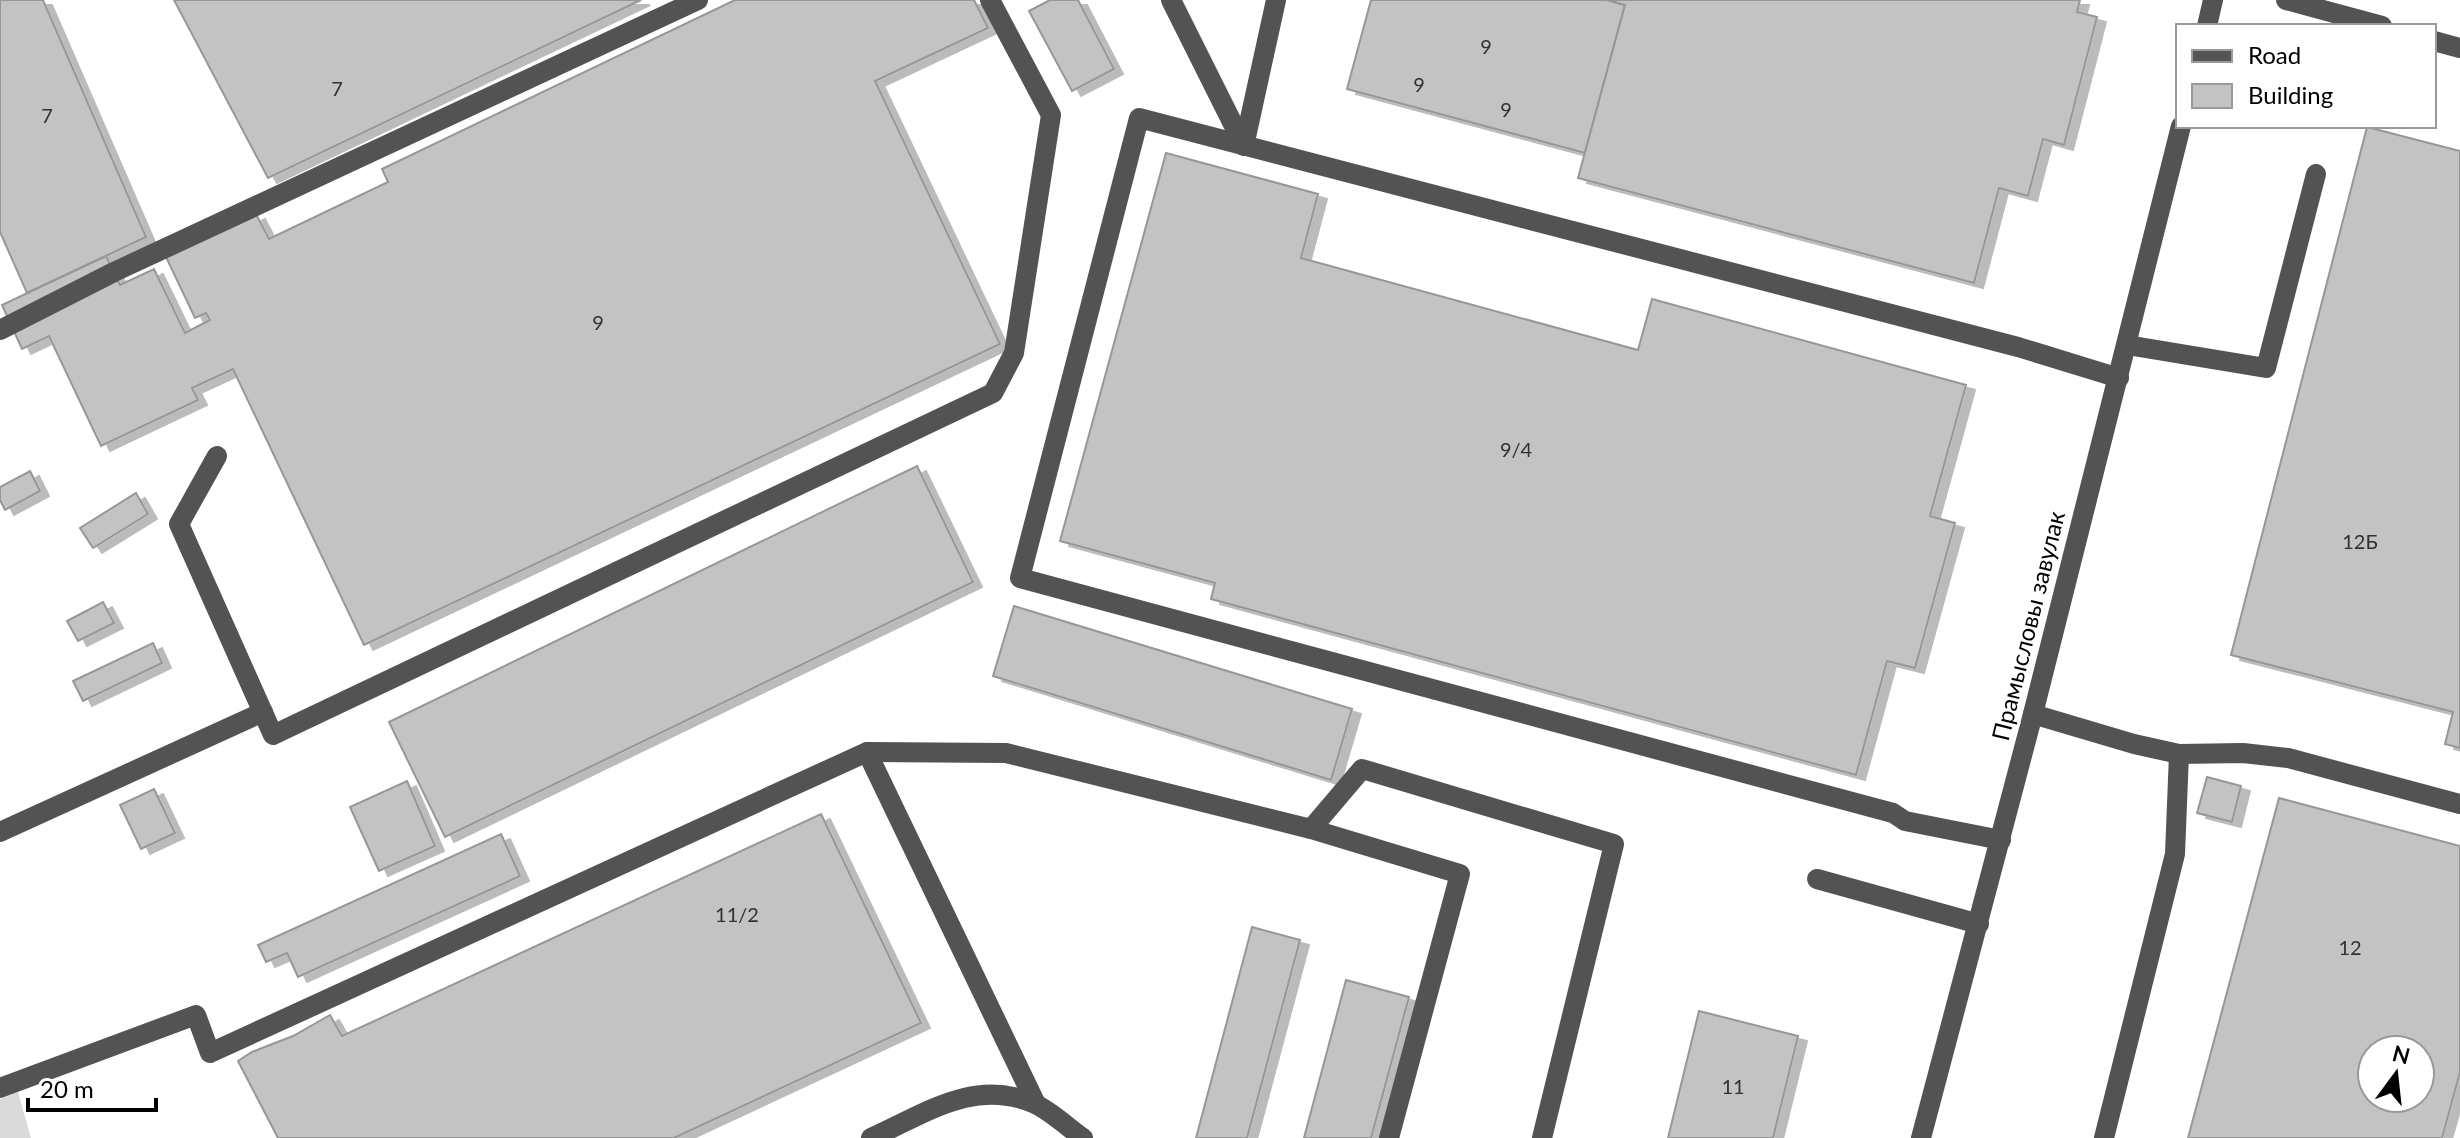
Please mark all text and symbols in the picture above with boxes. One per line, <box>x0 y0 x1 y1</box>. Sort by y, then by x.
legend <box>2176 24 2436 128</box>
house number: 9 <box>1480 34 1492 58</box>
text: Road <box>2248 40 2301 69</box>
house number: 9 <box>1413 72 1425 96</box>
house number: 7 <box>331 76 343 100</box>
text: Building <box>2248 80 2333 109</box>
house number: 9 <box>1500 97 1512 121</box>
house number: 7 <box>41 103 53 127</box>
house number: 9 <box>592 310 604 334</box>
house number: 9/4 <box>1500 437 1533 461</box>
street label: Прамысловы завулак <box>1985 507 2070 743</box>
house number: 12Б <box>2342 529 2378 553</box>
house number: 11/2 <box>715 902 759 926</box>
house number: 12 <box>2338 935 2362 959</box>
north arrow <box>2356 1034 2436 1114</box>
text: N <box>2390 1039 2413 1069</box>
scale bar <box>28 1062 156 1112</box>
text: 20 m <box>40 1074 94 1103</box>
house number: 11 <box>1721 1074 1745 1098</box>

